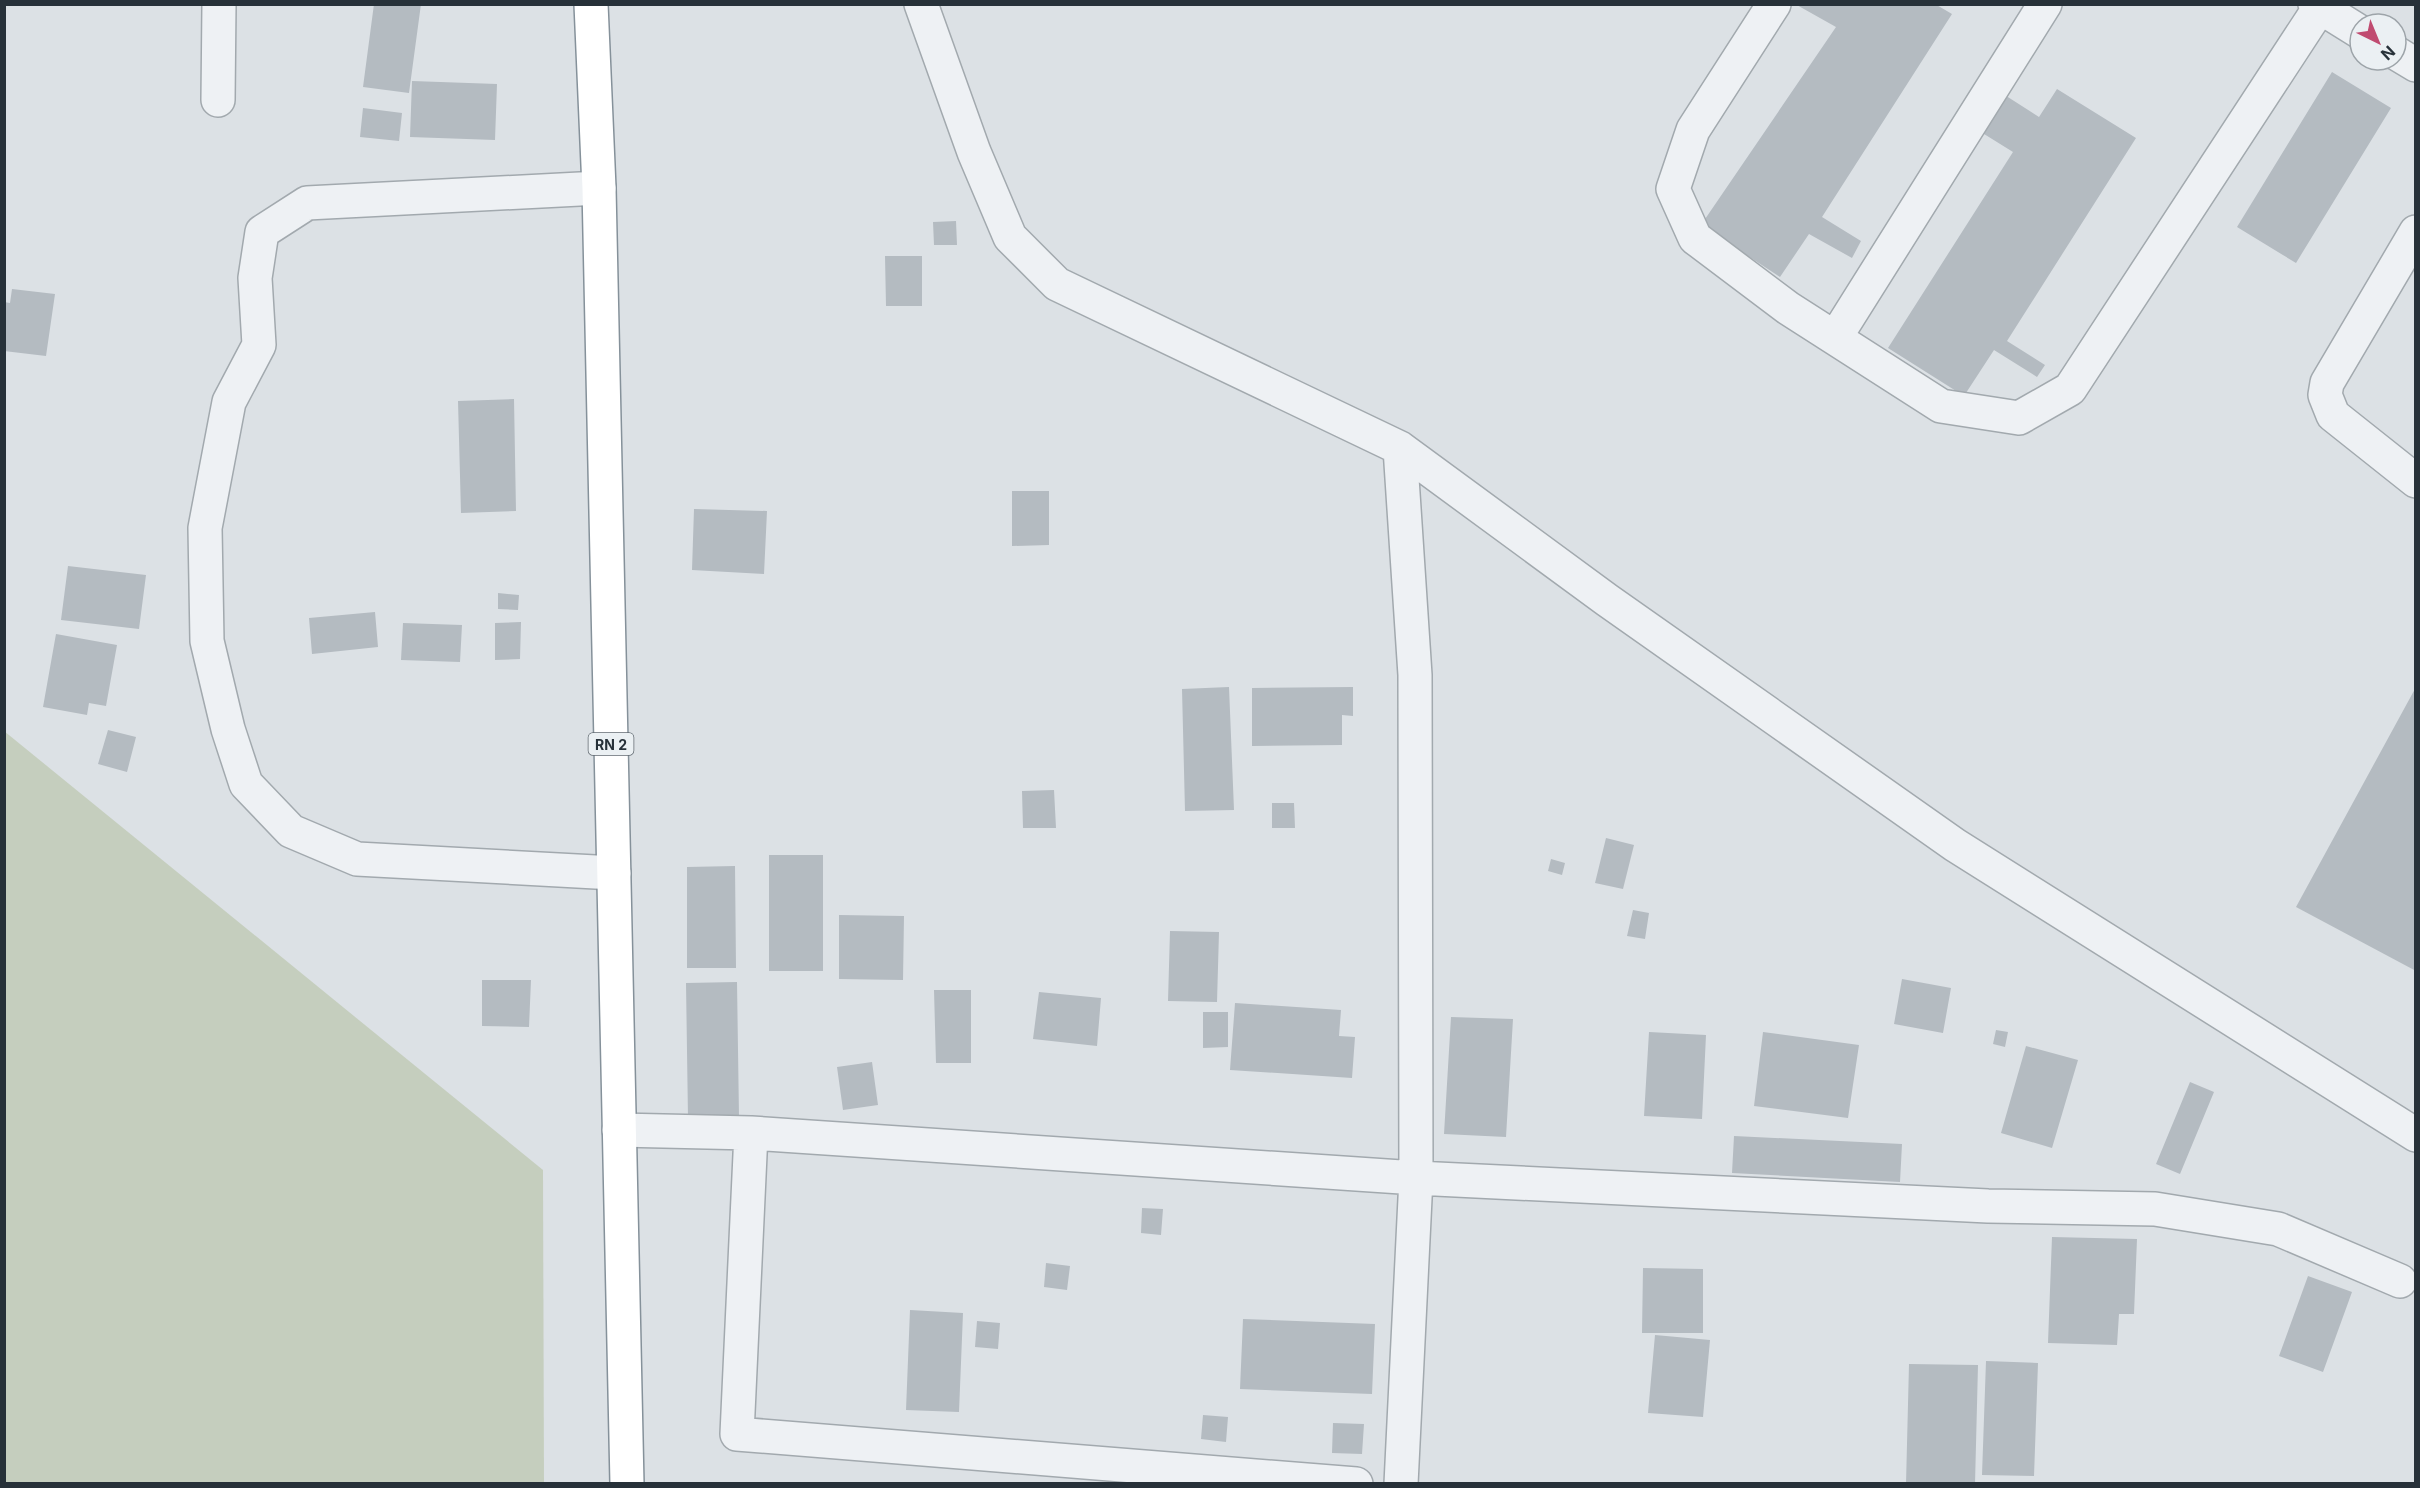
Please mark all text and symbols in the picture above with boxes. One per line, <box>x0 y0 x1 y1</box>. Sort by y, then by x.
north arrow <box>2348 12 2408 72</box>
text: N <box>2377 41 2400 64</box>
road number: RN 2 <box>588 733 634 755</box>

